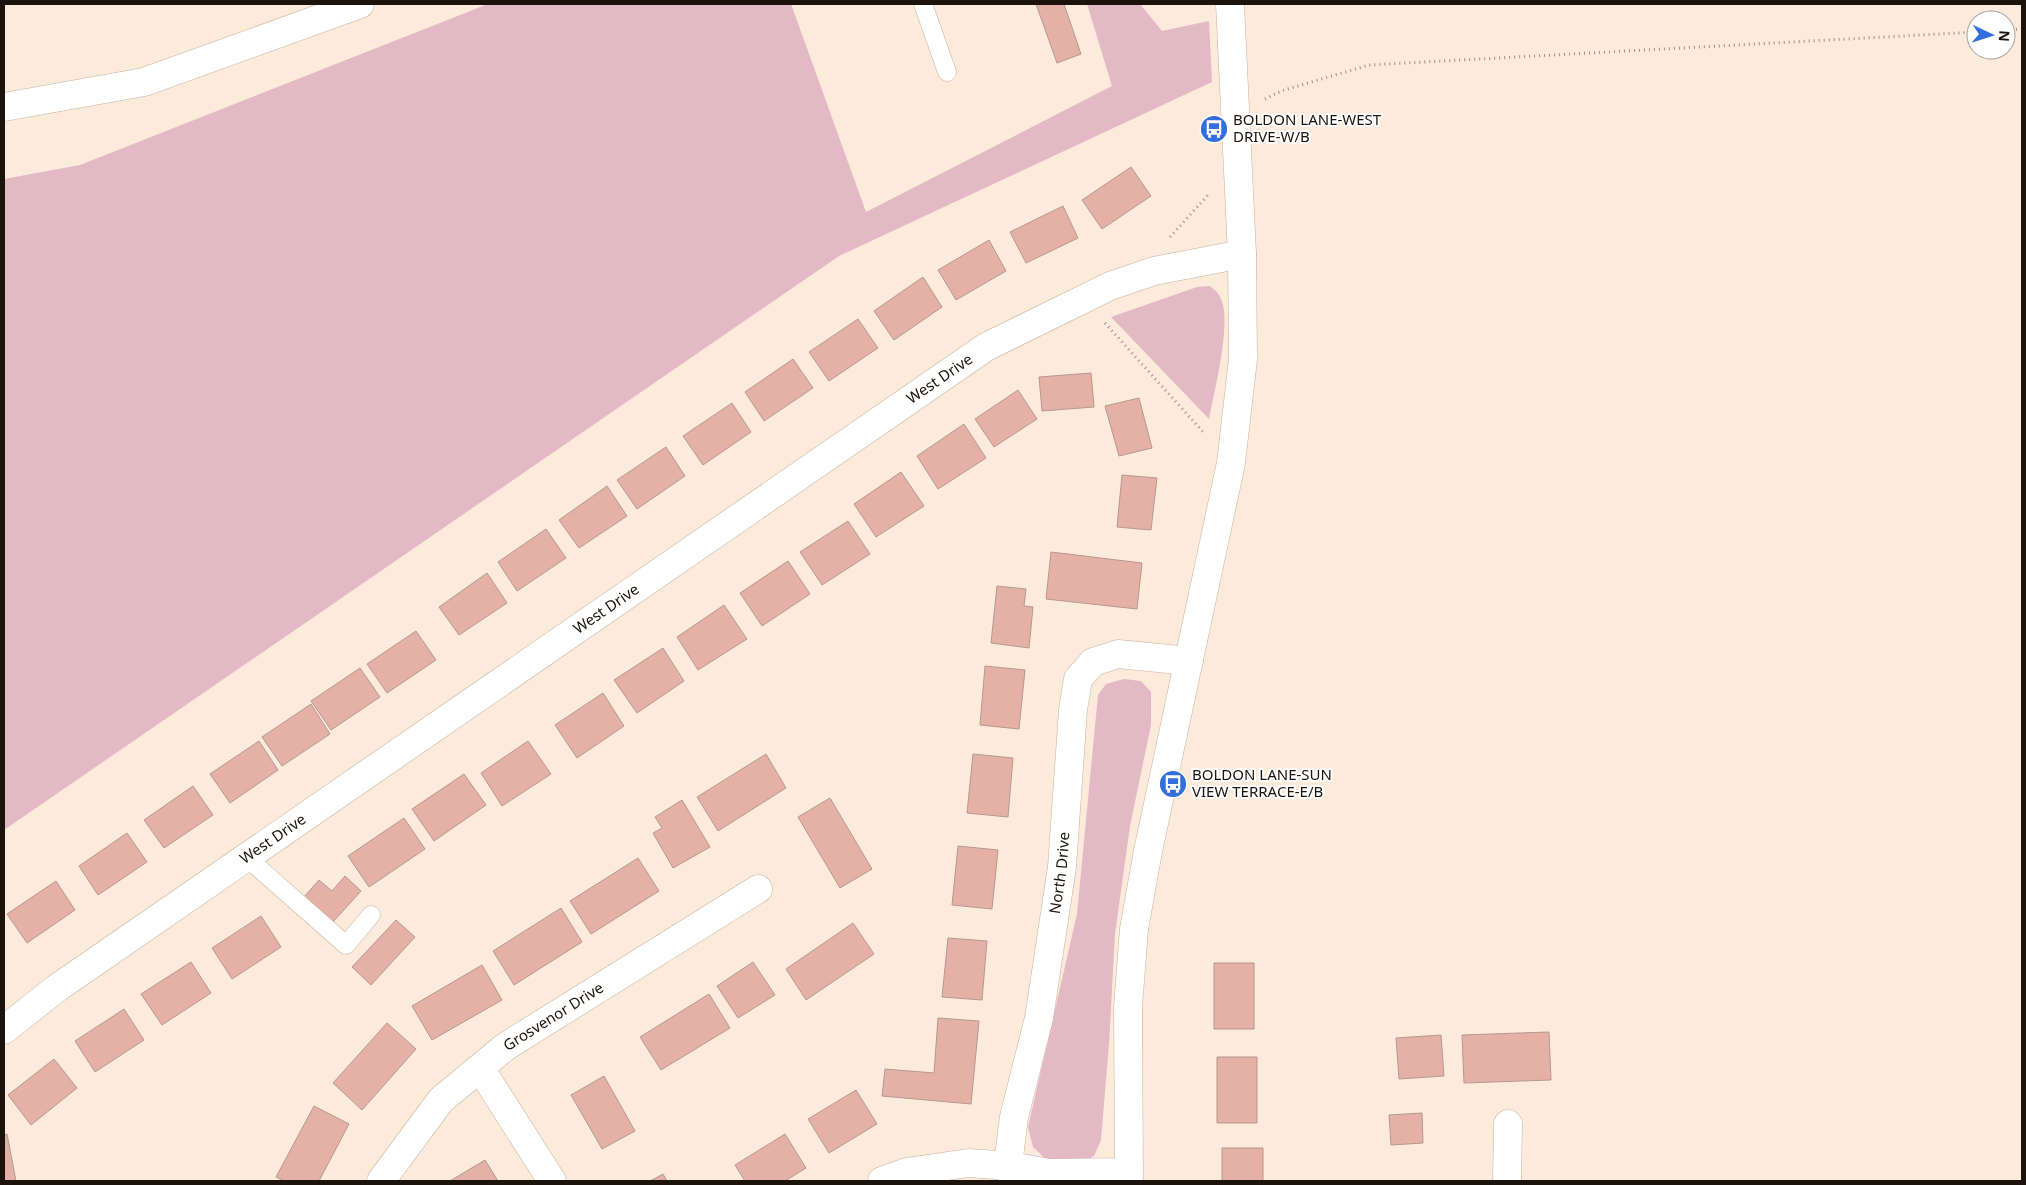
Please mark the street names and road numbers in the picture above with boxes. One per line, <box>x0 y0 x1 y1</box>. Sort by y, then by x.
street label: West Drive <box>902 348 976 408</box>
street label: West Drive <box>569 578 643 638</box>
street label: West Drive <box>236 808 309 868</box>
street label: North Drive <box>1044 831 1073 915</box>
street label: Grosvenor Drive <box>499 977 607 1055</box>

